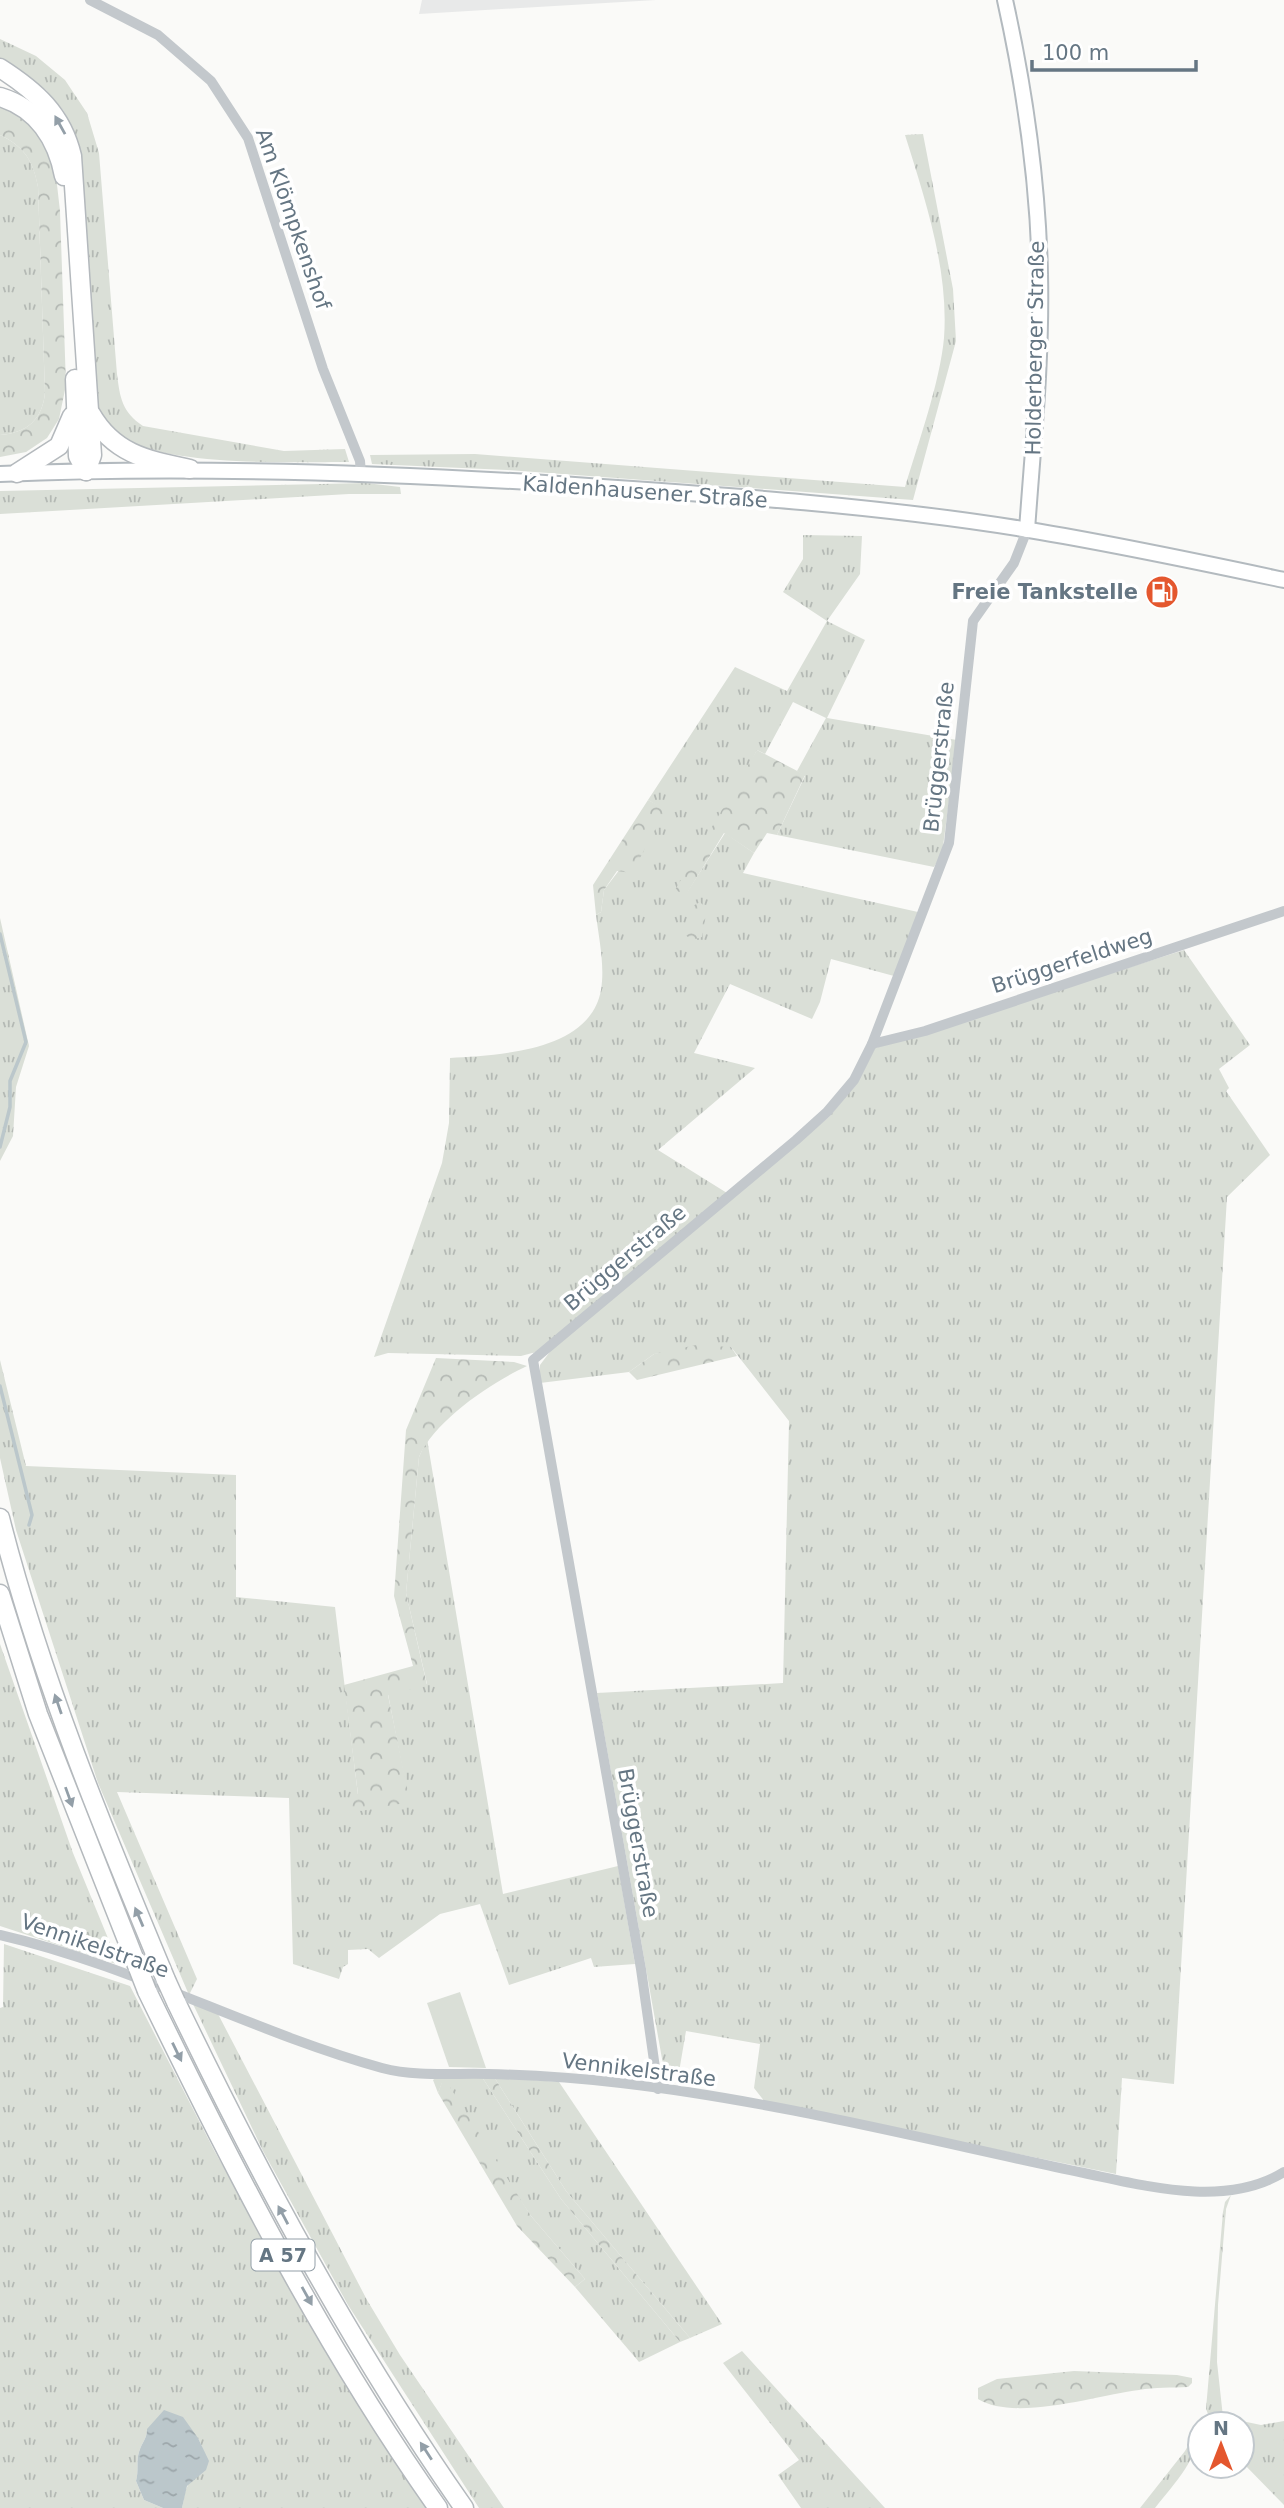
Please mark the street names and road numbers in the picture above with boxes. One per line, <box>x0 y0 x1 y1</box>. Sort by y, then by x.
street label: Am Klömpkenshof <box>251 125 335 313</box>
street label: Holderberger Straße <box>1021 240 1049 456</box>
street label: Kaldenhausener Straße <box>522 471 768 513</box>
street label: Brüggerstraße <box>919 680 959 834</box>
street label: Brüggerfeldweg <box>989 924 1155 998</box>
street label: Brüggerstraße <box>559 1200 691 1316</box>
street label: Brüggerstraße <box>613 1766 663 1920</box>
street label: Vennikelstraße <box>18 1909 172 1983</box>
street label: Vennikelstraße <box>561 2049 717 2091</box>
road number: A 57 <box>252 2240 314 2270</box>

